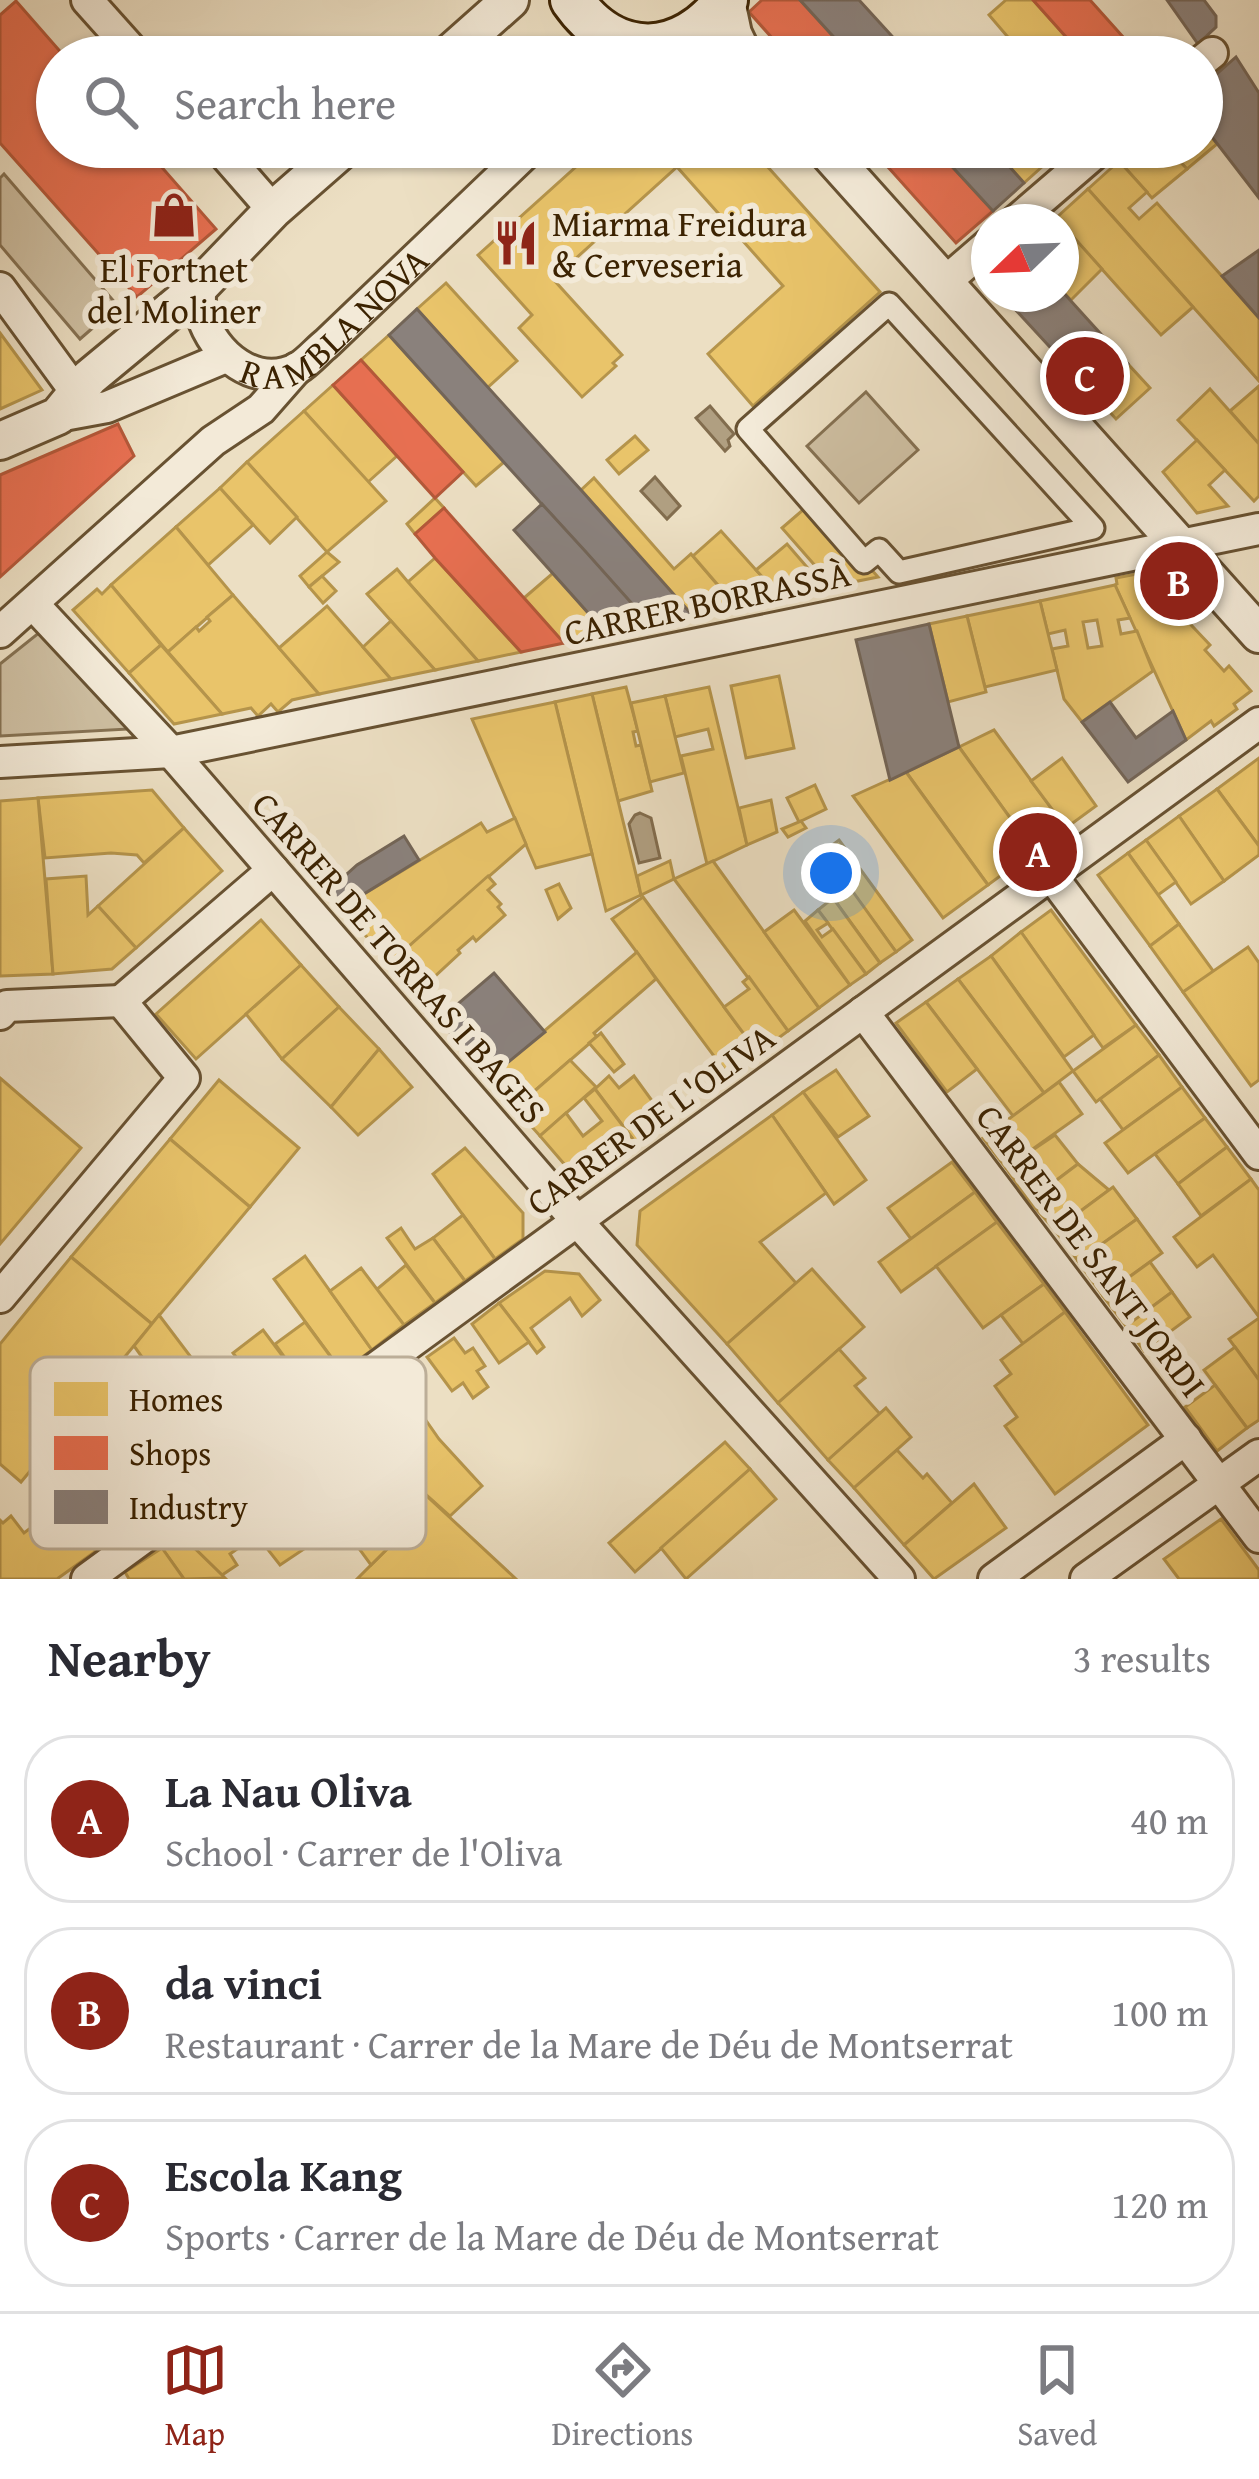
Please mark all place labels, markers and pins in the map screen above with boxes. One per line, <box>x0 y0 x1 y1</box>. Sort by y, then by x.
shop icon: El Fortnet del Moliner <box>149 190 199 240</box>
place label: Miarma Freidura & Cerveseria <box>552 196 807 290</box>
restaurant icon: Miarma Freidura & Cerveseria <box>491 218 541 268</box>
place label: El Fortnet del Moliner <box>87 242 261 336</box>
pin: C <box>1046 331 1124 421</box>
pin: B <box>1140 536 1218 626</box>
pin: A <box>999 807 1077 897</box>

